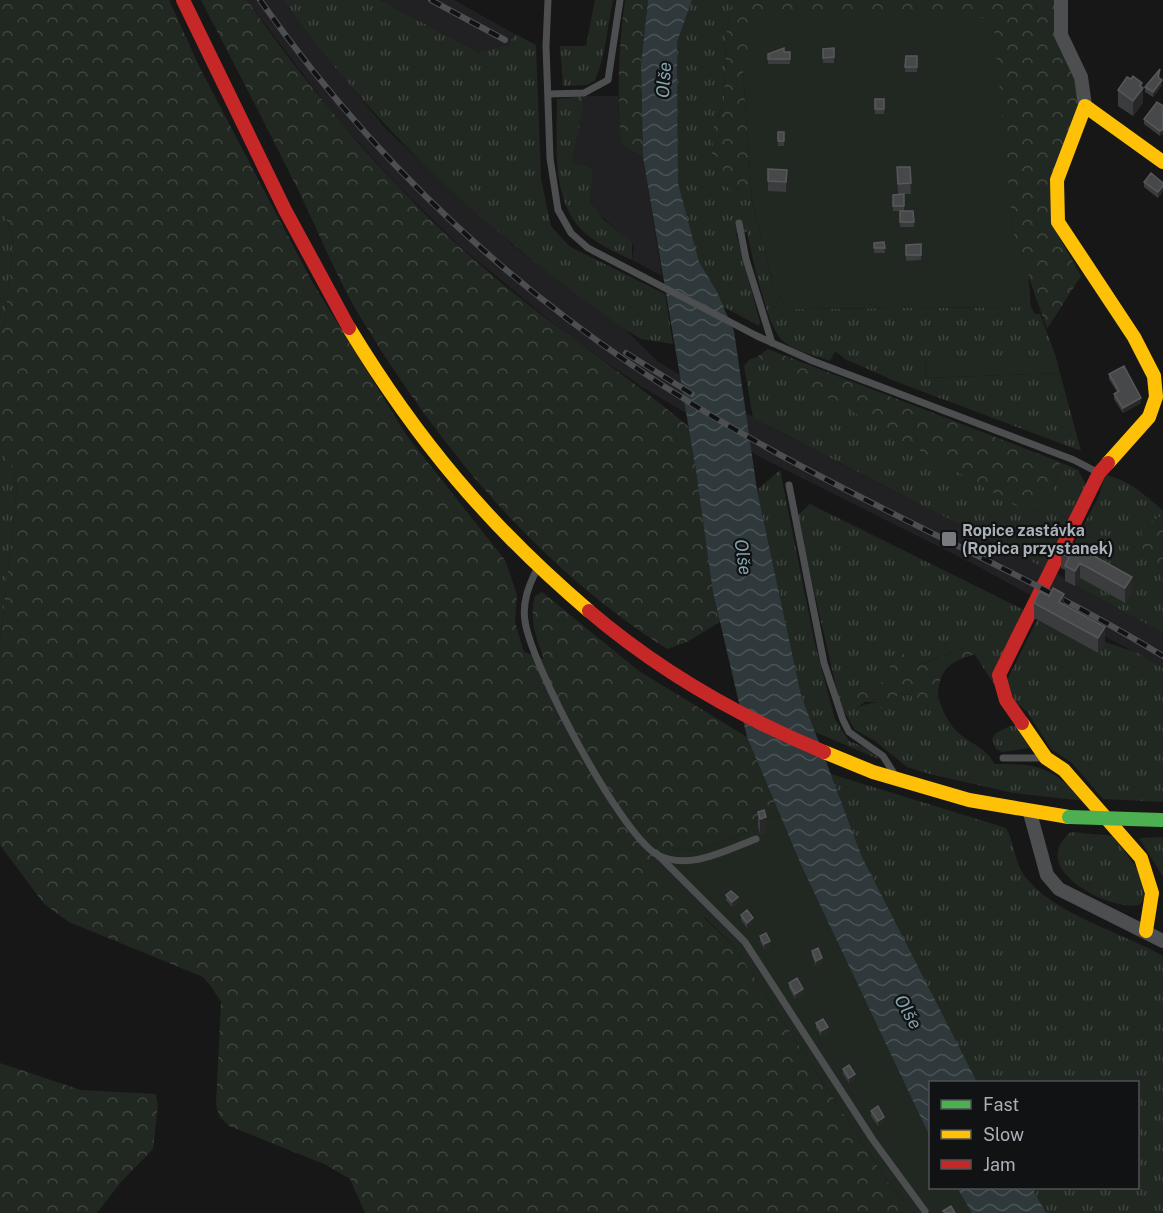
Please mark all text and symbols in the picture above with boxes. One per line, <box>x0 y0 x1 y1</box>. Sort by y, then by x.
water label: Olše <box>652 61 675 99</box>
place label: Ropice zastávka (Ropica przystanek) <box>962 521 1113 558</box>
marker: Ropice zastávka (Ropica przystanek) <box>940 530 958 548</box>
water label: Olše <box>731 538 756 576</box>
water label: Olše <box>890 991 927 1033</box>
legend <box>929 1081 1139 1189</box>
text: Fast <box>983 1094 1019 1115</box>
text: Slow <box>983 1124 1024 1145</box>
text: Jam <box>983 1154 1016 1175</box>

